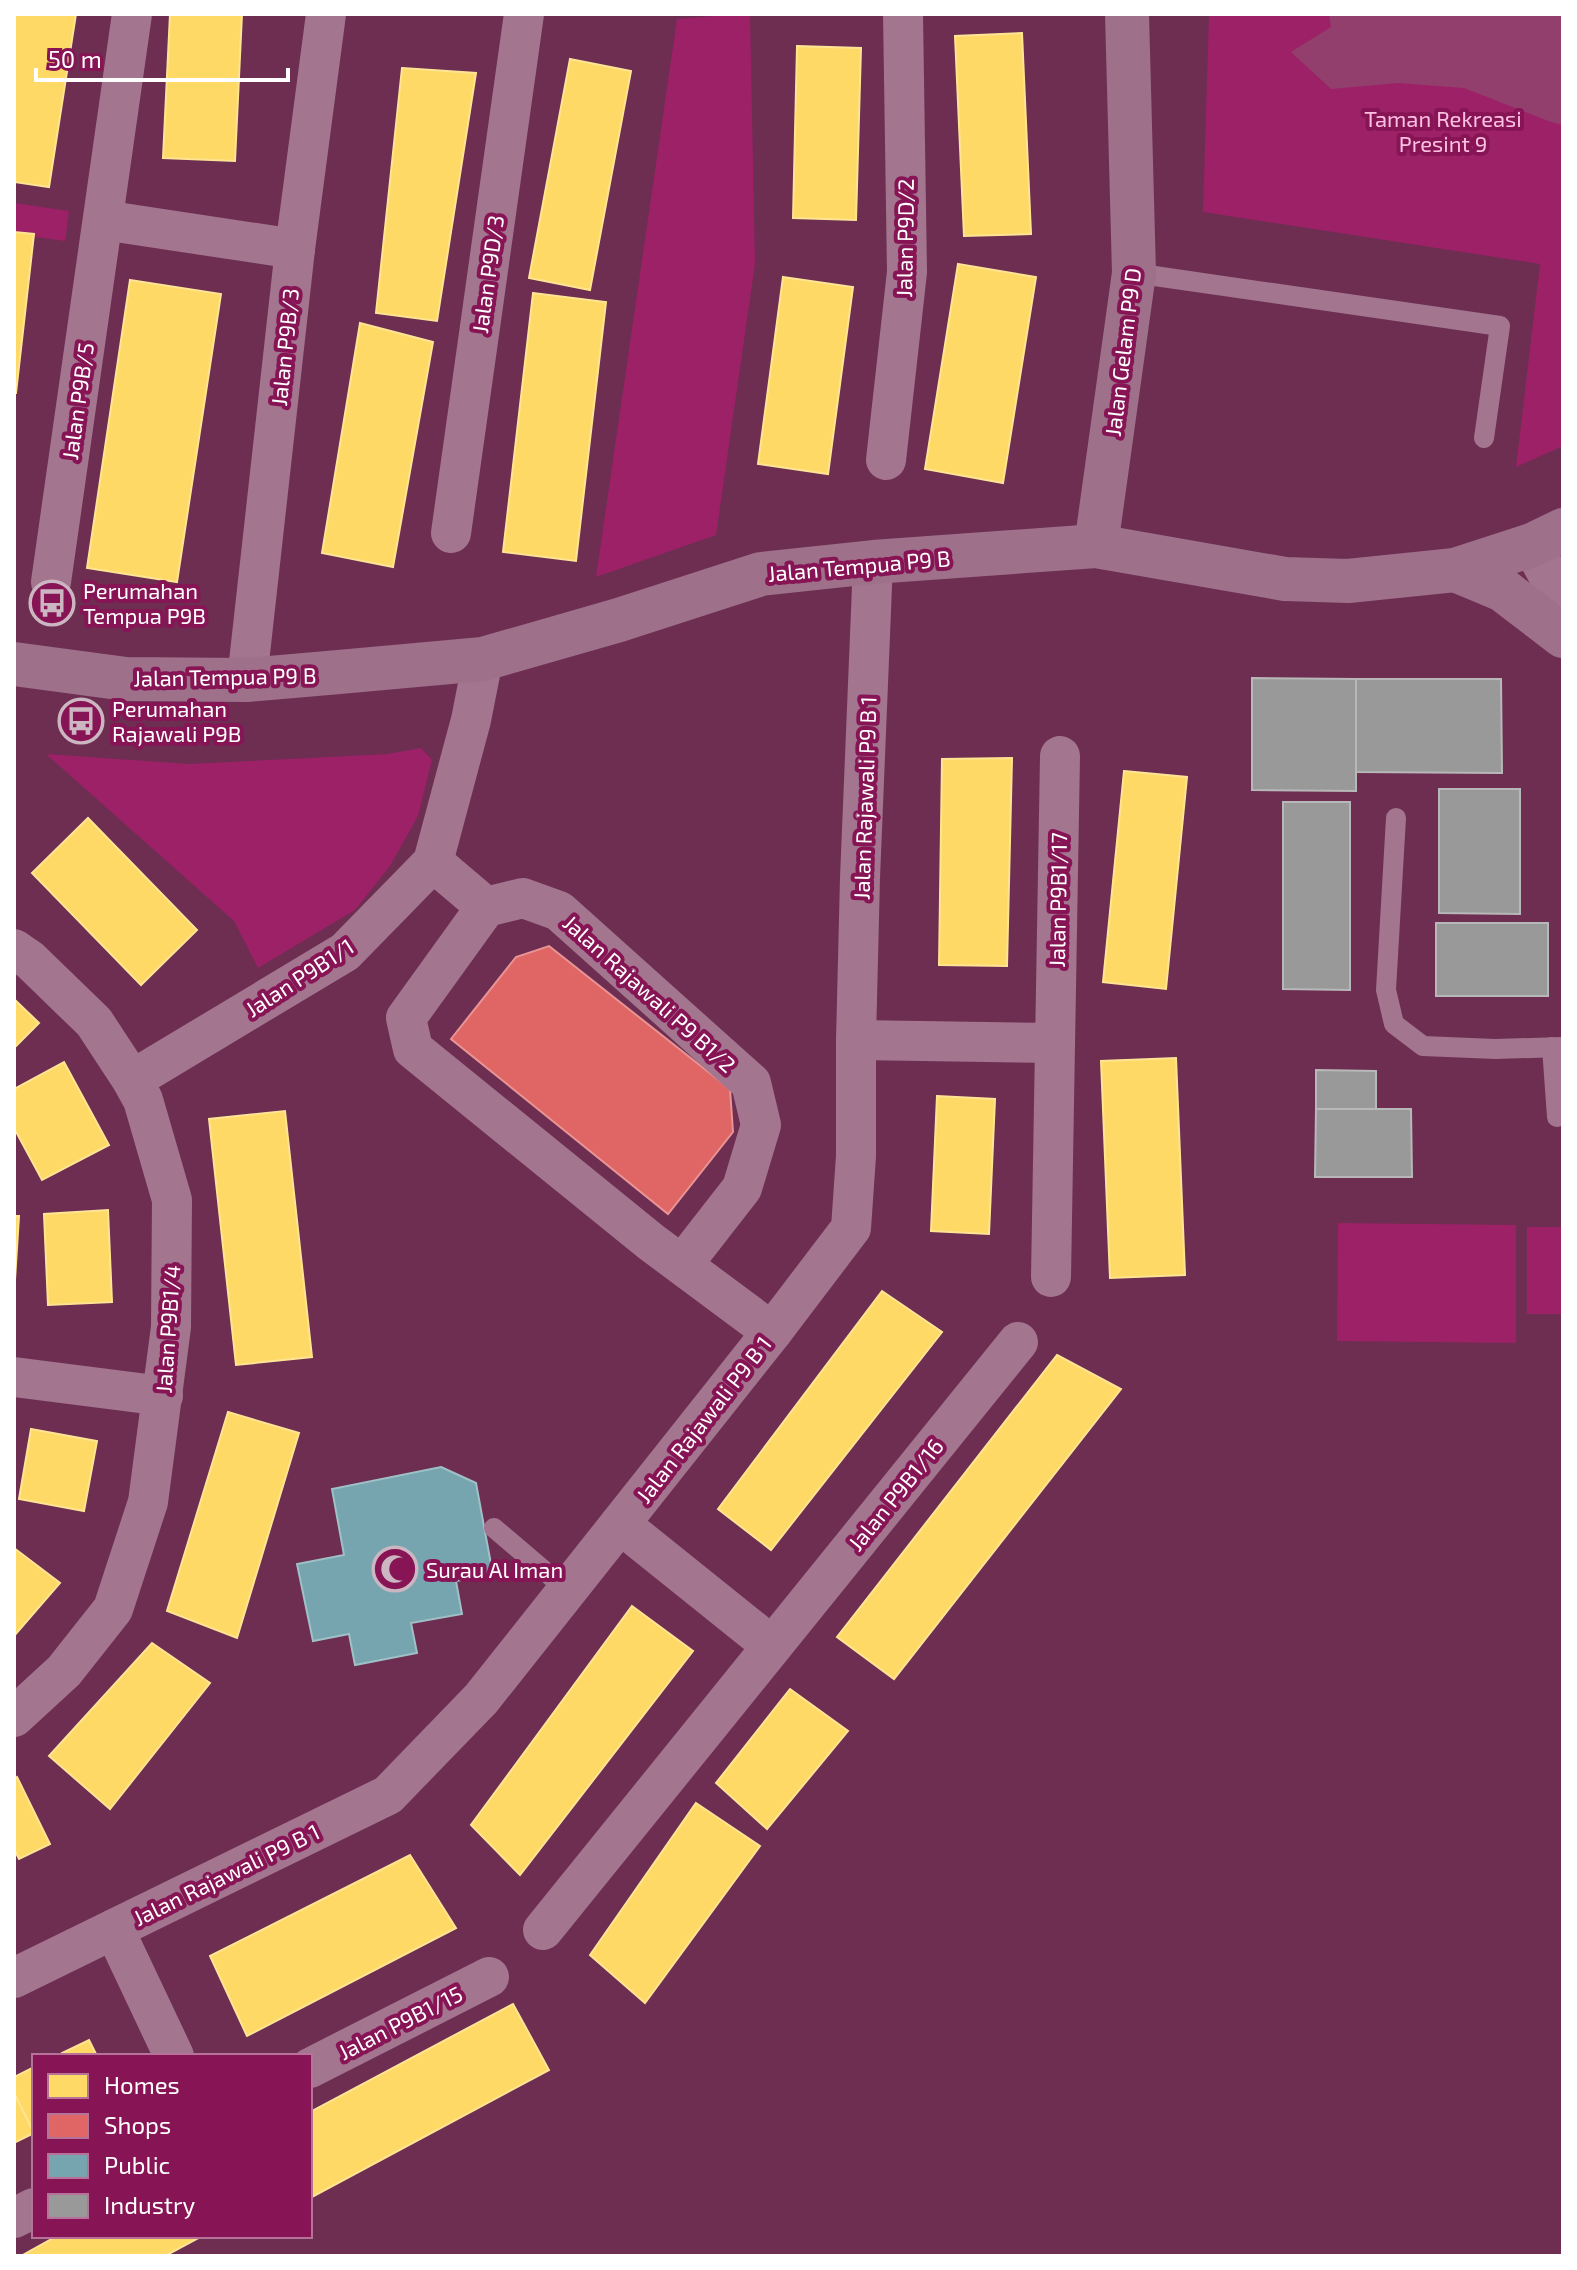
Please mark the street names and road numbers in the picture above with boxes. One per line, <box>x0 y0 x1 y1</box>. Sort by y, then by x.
street label: Jalan P9D/2 <box>890 178 918 298</box>
street label: Jalan P9D/3 <box>466 213 508 335</box>
street label: Jalan Gelam P9 D <box>1099 266 1145 438</box>
street label: Jalan P9B/3 <box>265 287 303 407</box>
street label: Jalan P9B/5 <box>56 341 98 461</box>
street label: Jalan Tempua P9 B <box>767 544 951 586</box>
street label: Jalan Tempua P9 B <box>133 661 317 691</box>
street label: Jalan Rajawali P9 B 1 <box>847 696 882 900</box>
street label: Jalan P9B1/17 <box>1043 832 1071 968</box>
street label: Jalan Rajawali P9 B1/2 <box>558 909 741 1078</box>
street label: Jalan P9B1/1 <box>240 932 358 1022</box>
street label: Jalan P9B1/4 <box>150 1264 184 1394</box>
street label: Jalan Rajawali P9 B 1 <box>630 1331 777 1508</box>
street label: Jalan P9B1/16 <box>842 1433 948 1555</box>
street label: Jalan Rajawali P9 B 1 <box>129 1818 324 1931</box>
street label: Jalan P9B1/15 <box>334 1980 466 2064</box>

